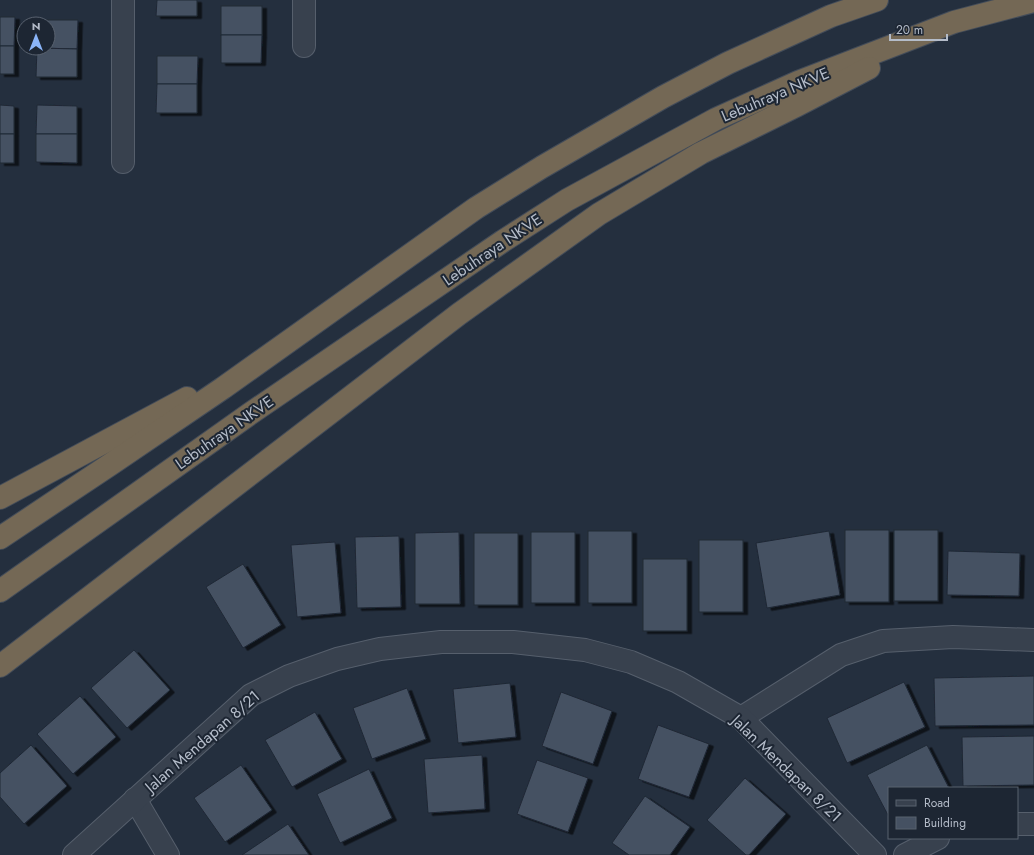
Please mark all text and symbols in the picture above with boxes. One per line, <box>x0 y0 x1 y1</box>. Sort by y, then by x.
north arrow <box>16 16 56 56</box>
scale bar <box>890 16 947 42</box>
text: N <box>32 18 40 34</box>
text: 20 m <box>896 21 923 39</box>
street label: Lebuhraya NKVE <box>718 61 833 128</box>
street label: Lebuhraya NKVE <box>438 208 546 291</box>
street label: Lebuhraya NKVE <box>170 390 278 475</box>
street label: Jalan Mendapan 8/21 <box>138 685 265 799</box>
street label: Jalan Mendapan 8/21 <box>725 708 847 827</box>
legend <box>888 787 1018 839</box>
text: Road <box>924 794 950 812</box>
text: Building <box>924 814 966 832</box>

